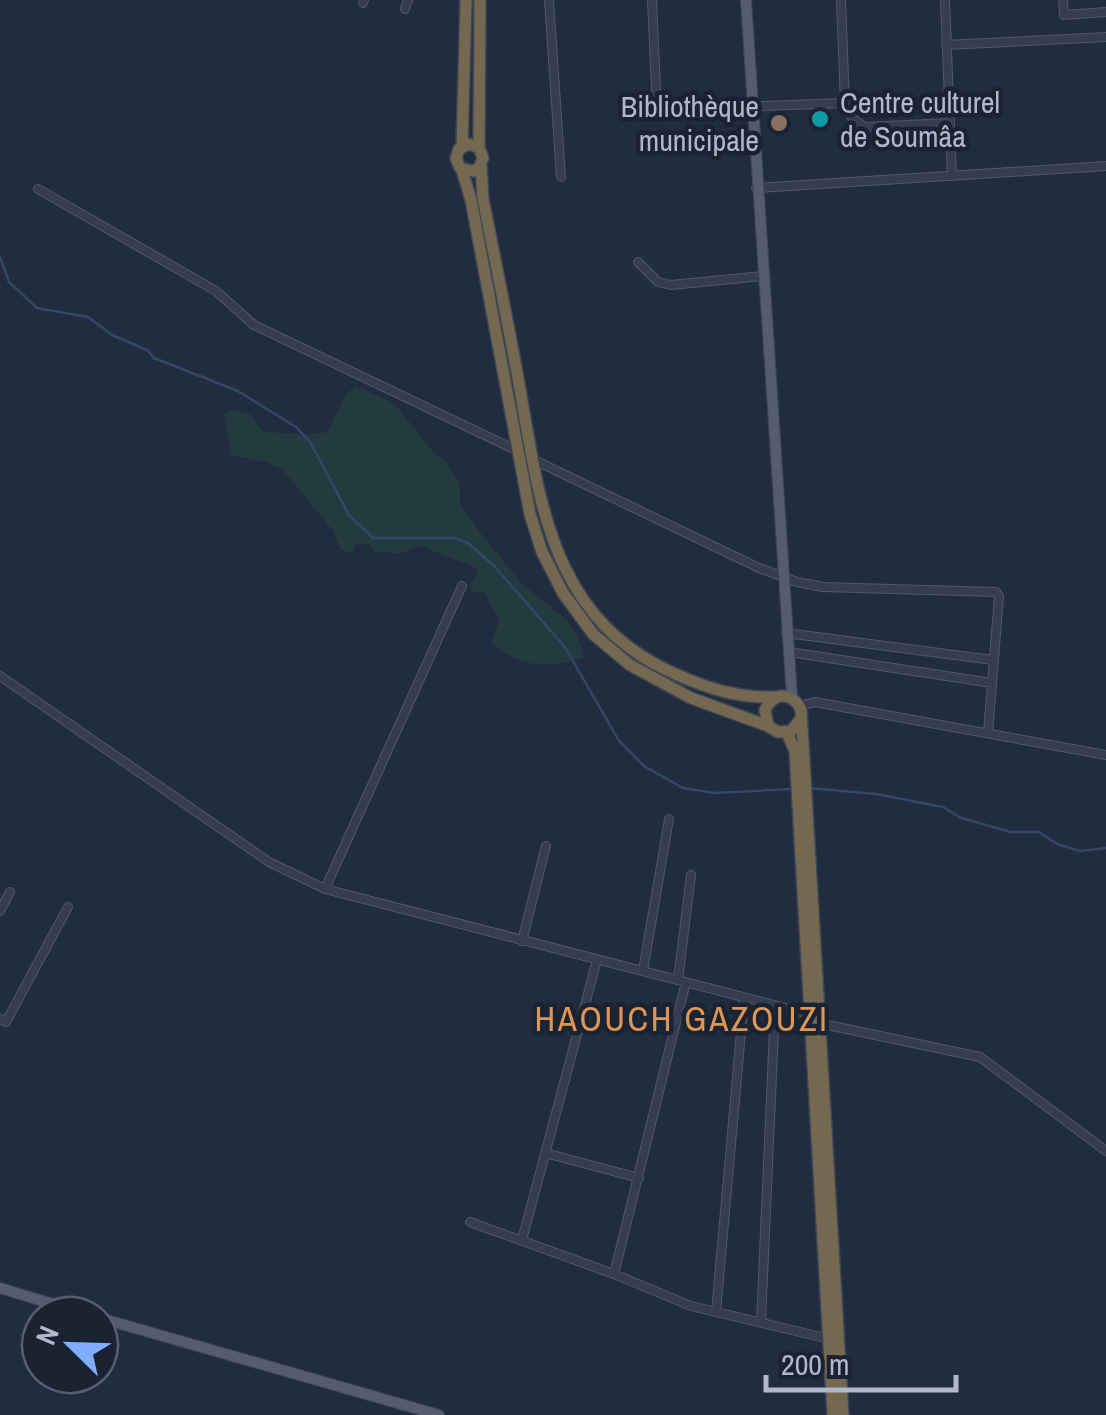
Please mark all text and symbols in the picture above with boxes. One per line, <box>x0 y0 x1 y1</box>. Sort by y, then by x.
place label: Centre culturel de Soumâa <box>840 82 1000 156</box>
place label: Bibliothèque municipale <box>621 86 759 160</box>
marker: Centre culturel de Soumâa <box>809 108 831 130</box>
marker: Bibliothèque municipale <box>768 112 790 134</box>
district label: HAOUCH GAZOUZI <box>535 995 829 1042</box>
north arrow <box>20 1295 120 1395</box>
text: N <box>26 1320 68 1350</box>
scale bar <box>766 1330 956 1392</box>
text: 200 m <box>781 1344 849 1384</box>

